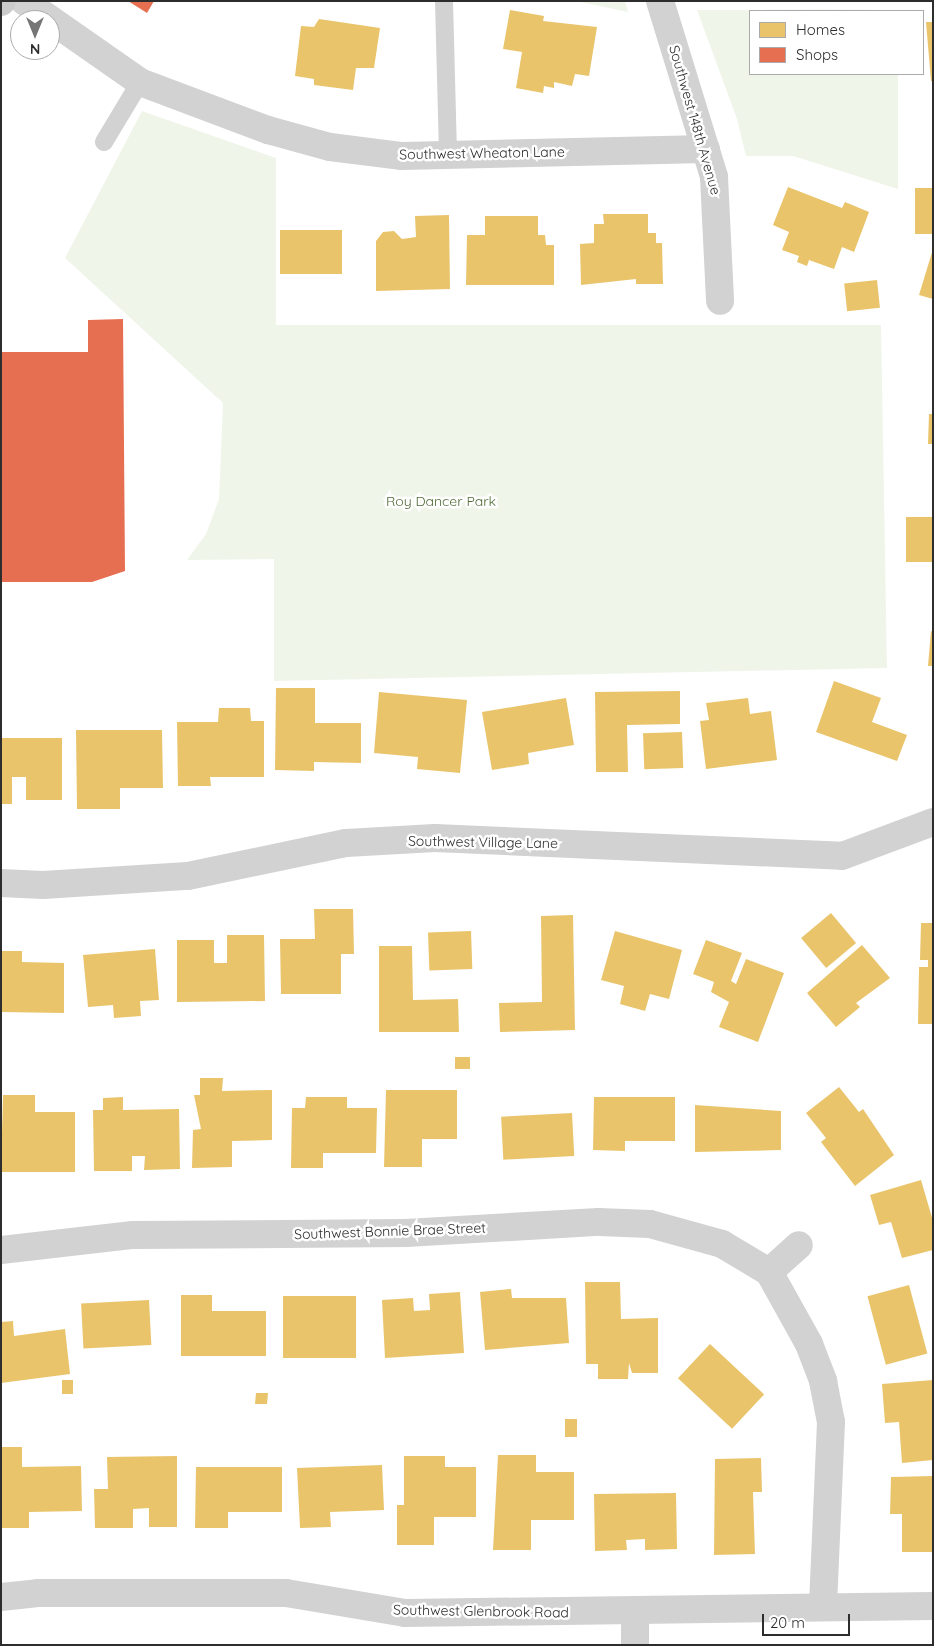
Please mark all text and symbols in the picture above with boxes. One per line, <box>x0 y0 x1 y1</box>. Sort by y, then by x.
north arrow <box>10 10 60 60</box>
legend <box>749 10 924 75</box>
text: Homes <box>796 20 845 39</box>
text: N <box>30 40 40 58</box>
street label: Southwest 148th Avenue <box>666 43 724 197</box>
text: Shops <box>796 45 838 64</box>
street label: Southwest Wheaton Lane <box>399 143 565 163</box>
park label: Roy Dancer Park <box>386 493 496 509</box>
street label: Southwest Village Lane <box>408 832 558 852</box>
street label: Southwest Bonnie Brae Street <box>294 1219 486 1243</box>
street label: Southwest Glenbrook Road <box>393 1601 569 1621</box>
scale bar <box>764 1604 852 1636</box>
text: 20 m <box>770 1613 805 1632</box>

